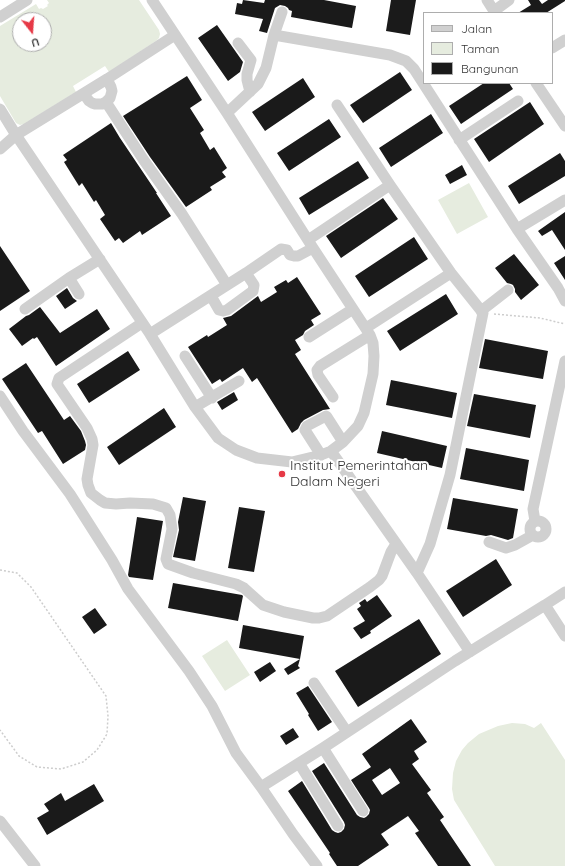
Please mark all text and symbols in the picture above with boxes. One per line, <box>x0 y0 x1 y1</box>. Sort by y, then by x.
north arrow <box>12 12 52 52</box>
legend <box>423 12 553 84</box>
text: Jalan <box>461 21 492 36</box>
text: U <box>29 35 41 50</box>
text: Taman <box>461 41 499 56</box>
text: Bangunan <box>461 61 518 76</box>
place label: Institut Pemerintahan Dalam Negeri <box>290 458 428 490</box>
marker: Institut Pemerintahan Dalam Negeri <box>277 469 287 479</box>

